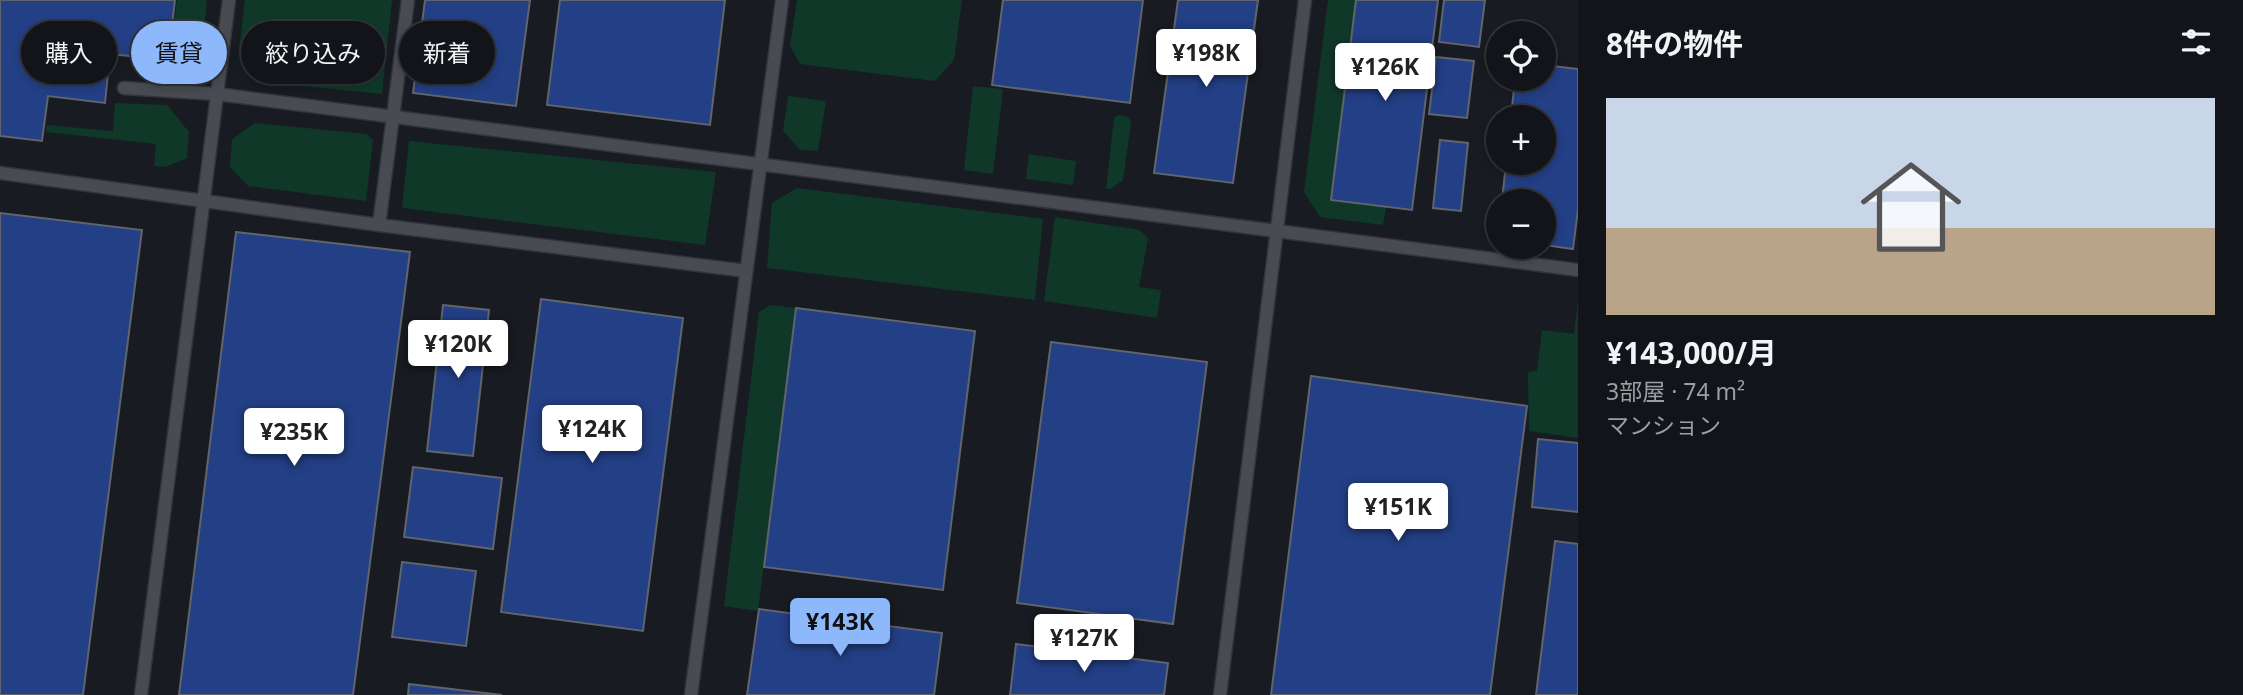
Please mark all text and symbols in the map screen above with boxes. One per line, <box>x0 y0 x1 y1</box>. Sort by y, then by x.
chip: 購入 <box>21 21 117 84</box>
chip: 賃貸 <box>131 21 227 84</box>
chip: 絞り込み <box>241 21 385 84</box>
chip: 新着 <box>399 21 495 84</box>
map controls <box>1486 21 1556 259</box>
button: locate <box>1486 21 1556 91</box>
text: 8件の物件 <box>1606 23 1743 64</box>
icon: filters <box>2177 23 2215 61</box>
pin: ¥198K <box>1157 29 1255 89</box>
text: ¥198K <box>1172 36 1240 68</box>
pin: ¥126K <box>1336 43 1434 103</box>
text: ¥126K <box>1351 50 1419 82</box>
button: + <box>1486 105 1556 175</box>
icon: home <box>1848 144 1974 270</box>
button: − <box>1486 189 1556 259</box>
pin: ¥120K <box>409 320 507 380</box>
text: ¥120K <box>424 327 492 359</box>
text: ¥143,000/月 <box>1606 332 1777 373</box>
text: 3部屋 · 74 m² <box>1606 375 1745 407</box>
pin: ¥124K <box>543 406 641 465</box>
pin: ¥235K <box>245 408 343 468</box>
text: マンション <box>1606 409 1721 441</box>
text: ¥124K <box>558 412 626 444</box>
text: ¥235K <box>260 415 328 447</box>
pin: ¥151K <box>1349 484 1447 543</box>
text: ¥151K <box>1364 490 1432 522</box>
pin: ¥143K <box>791 598 889 658</box>
text: ¥143K <box>806 605 874 637</box>
pin: ¥127K <box>1035 614 1133 674</box>
text: ¥127K <box>1050 621 1118 653</box>

